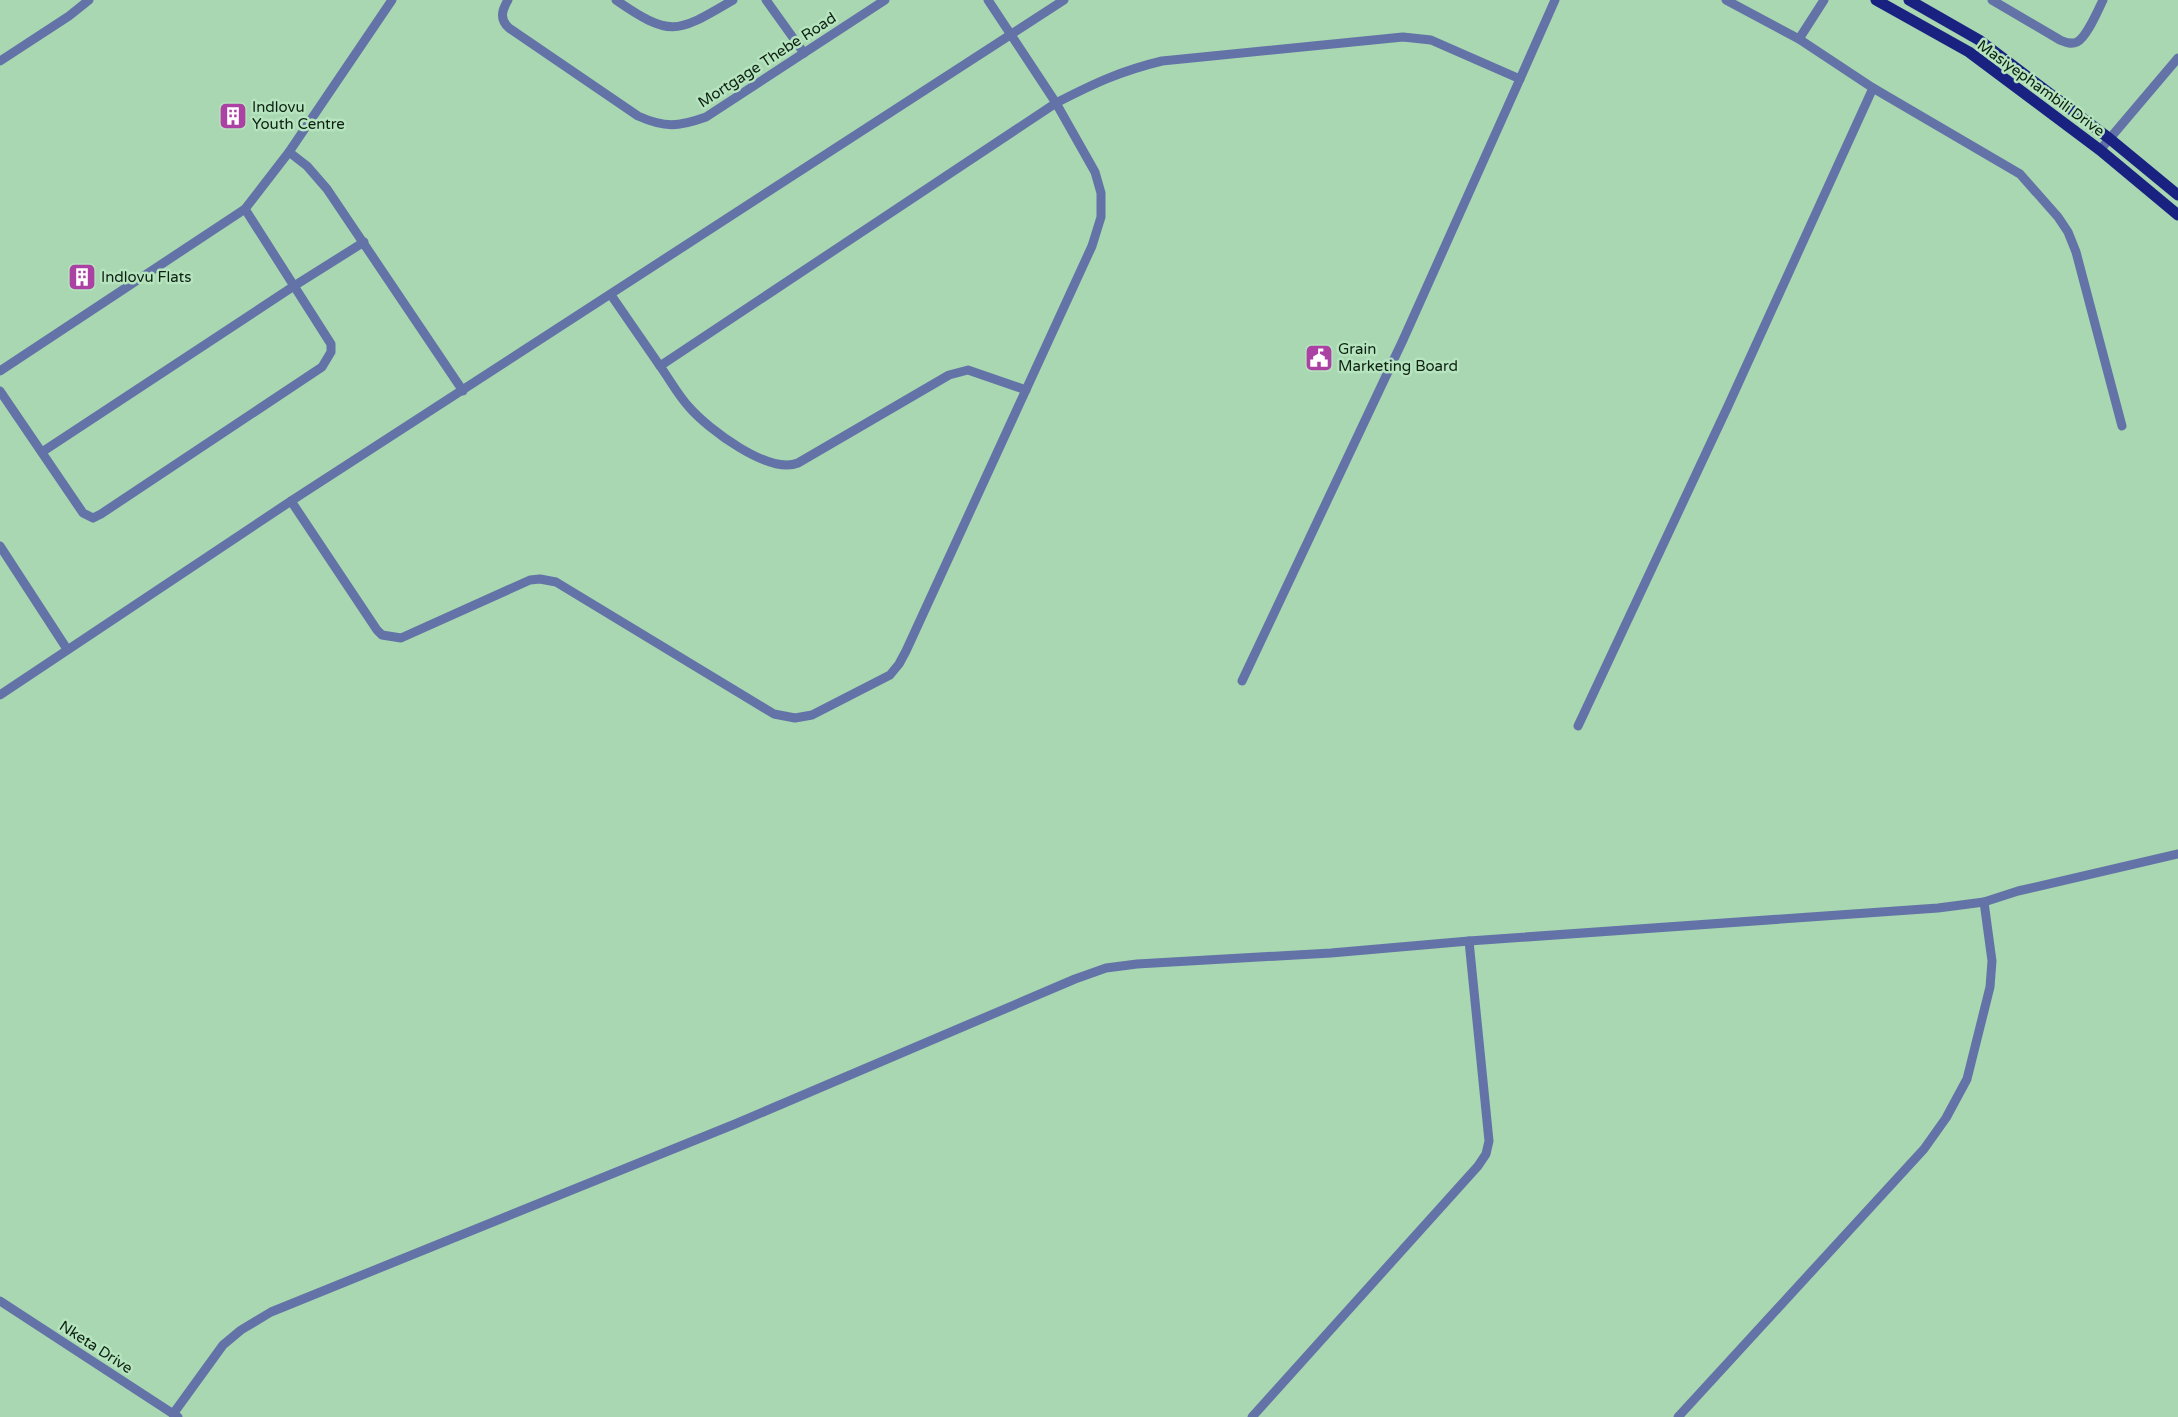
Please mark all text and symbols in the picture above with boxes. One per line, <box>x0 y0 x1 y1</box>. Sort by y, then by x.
street label: Mortgage Thebe Road <box>695 9 839 111</box>
street label: Masiyephambili Drive <box>1974 36 2108 140</box>
place label: Indlovu Youth Centre <box>252 98 345 133</box>
building icon: Indlovu Youth Centre <box>218 101 248 131</box>
building icon: Indlovu Flats <box>67 262 97 292</box>
place label: Indlovu Flats <box>101 268 191 286</box>
place label: Grain Marketing Board <box>1338 340 1458 375</box>
public building icon: Grain Marketing Board <box>1304 343 1334 373</box>
street label: Nketa Drive <box>56 1317 136 1377</box>

